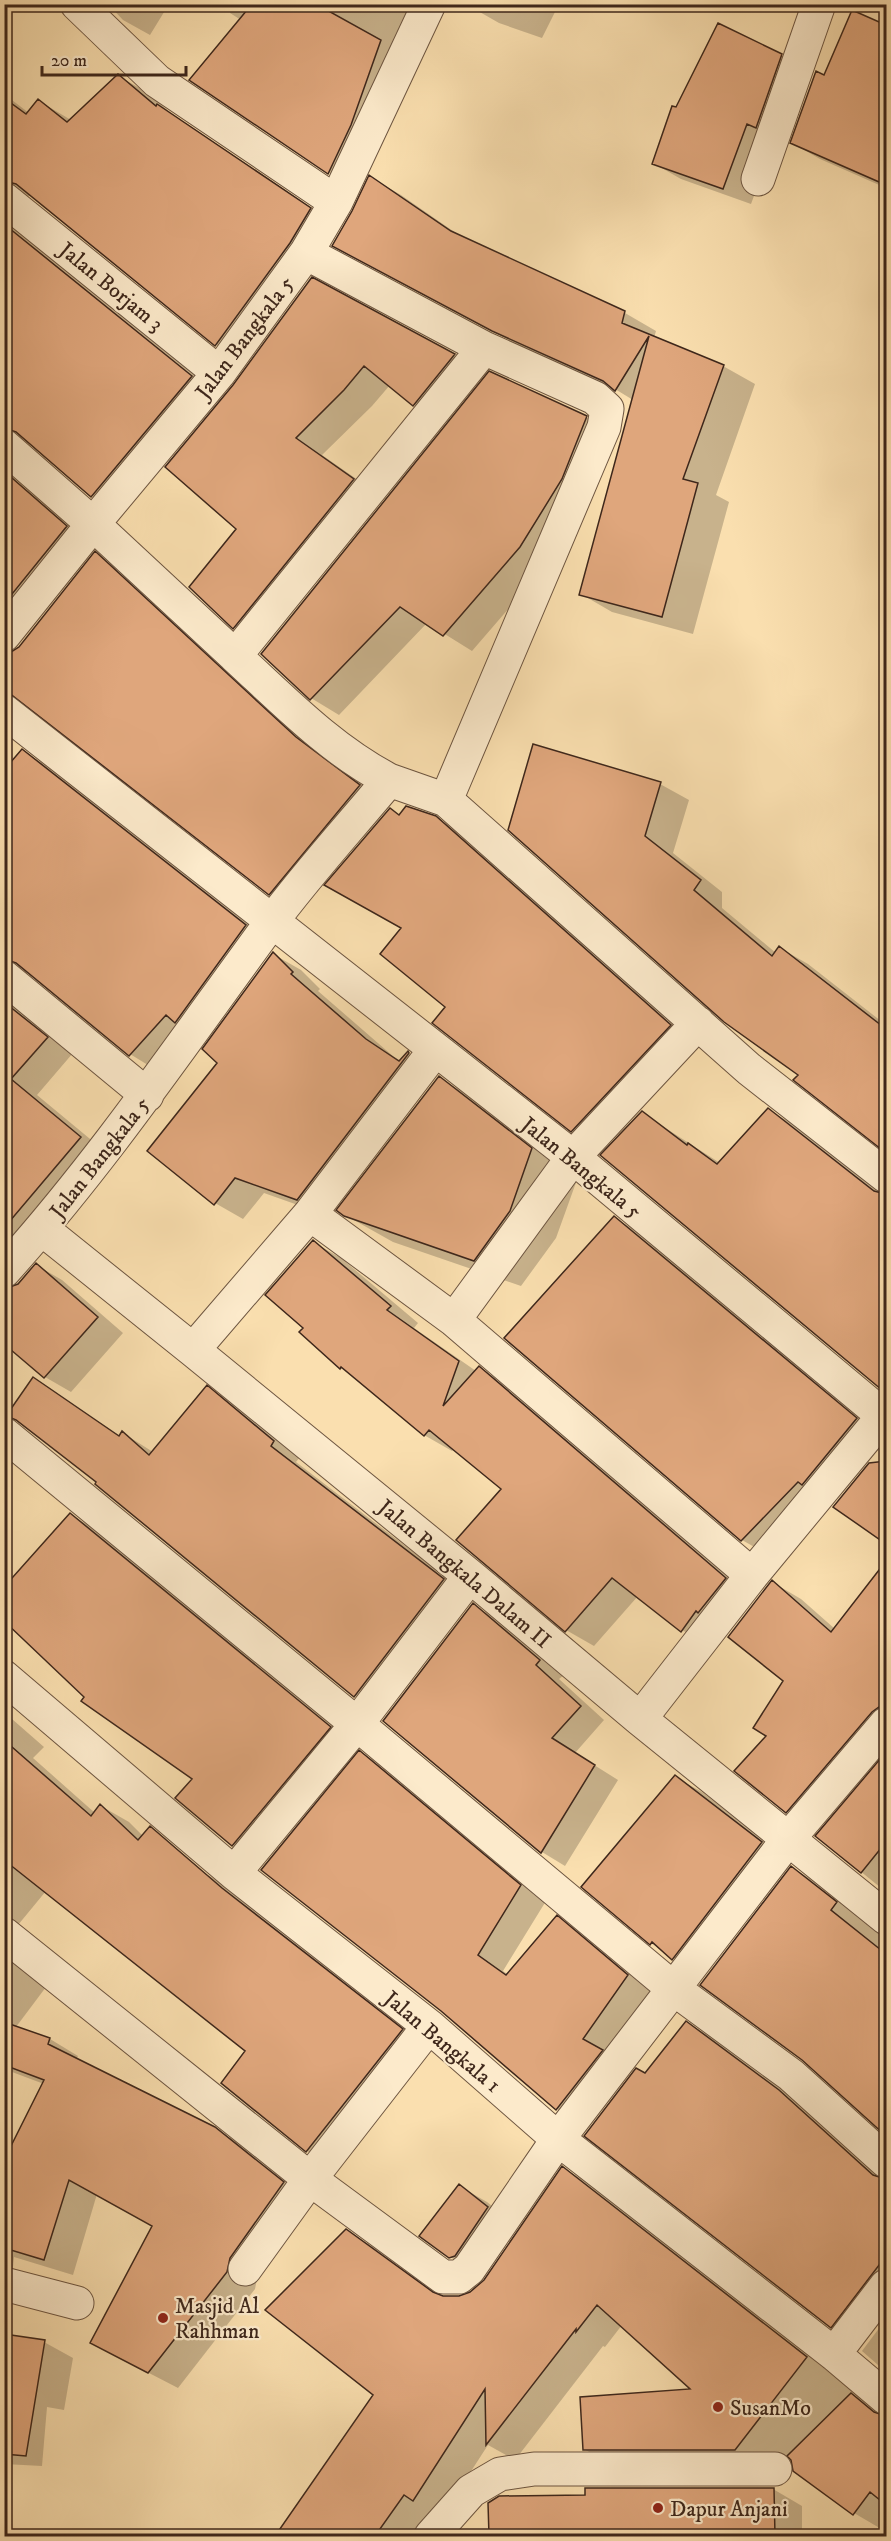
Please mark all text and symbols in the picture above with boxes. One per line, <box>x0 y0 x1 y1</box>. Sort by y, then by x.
scale bar <box>42 39 186 77</box>
text: 20 m <box>51 50 87 72</box>
street label: Jalan Borjam 3 <box>52 236 169 338</box>
street label: Jalan Bangkala 5 <box>189 271 300 406</box>
street label: Jalan Bangkala 5 <box>43 1092 156 1226</box>
street label: Jalan Bangkala 5 <box>514 1110 647 1225</box>
street label: Jalan Bangkala Dalam II <box>371 1493 556 1654</box>
street label: Jalan Bangkala 1 <box>377 1984 506 2099</box>
place label: Masjid Al Rahhman <box>175 2293 260 2345</box>
marker: Masjid Al Rahhman <box>156 2311 170 2325</box>
place label: SusanMo <box>730 2395 811 2422</box>
marker: SusanMo <box>711 2400 725 2414</box>
place label: Dapur Anjani <box>670 2496 788 2523</box>
marker: Dapur Anjani <box>651 2501 665 2515</box>

